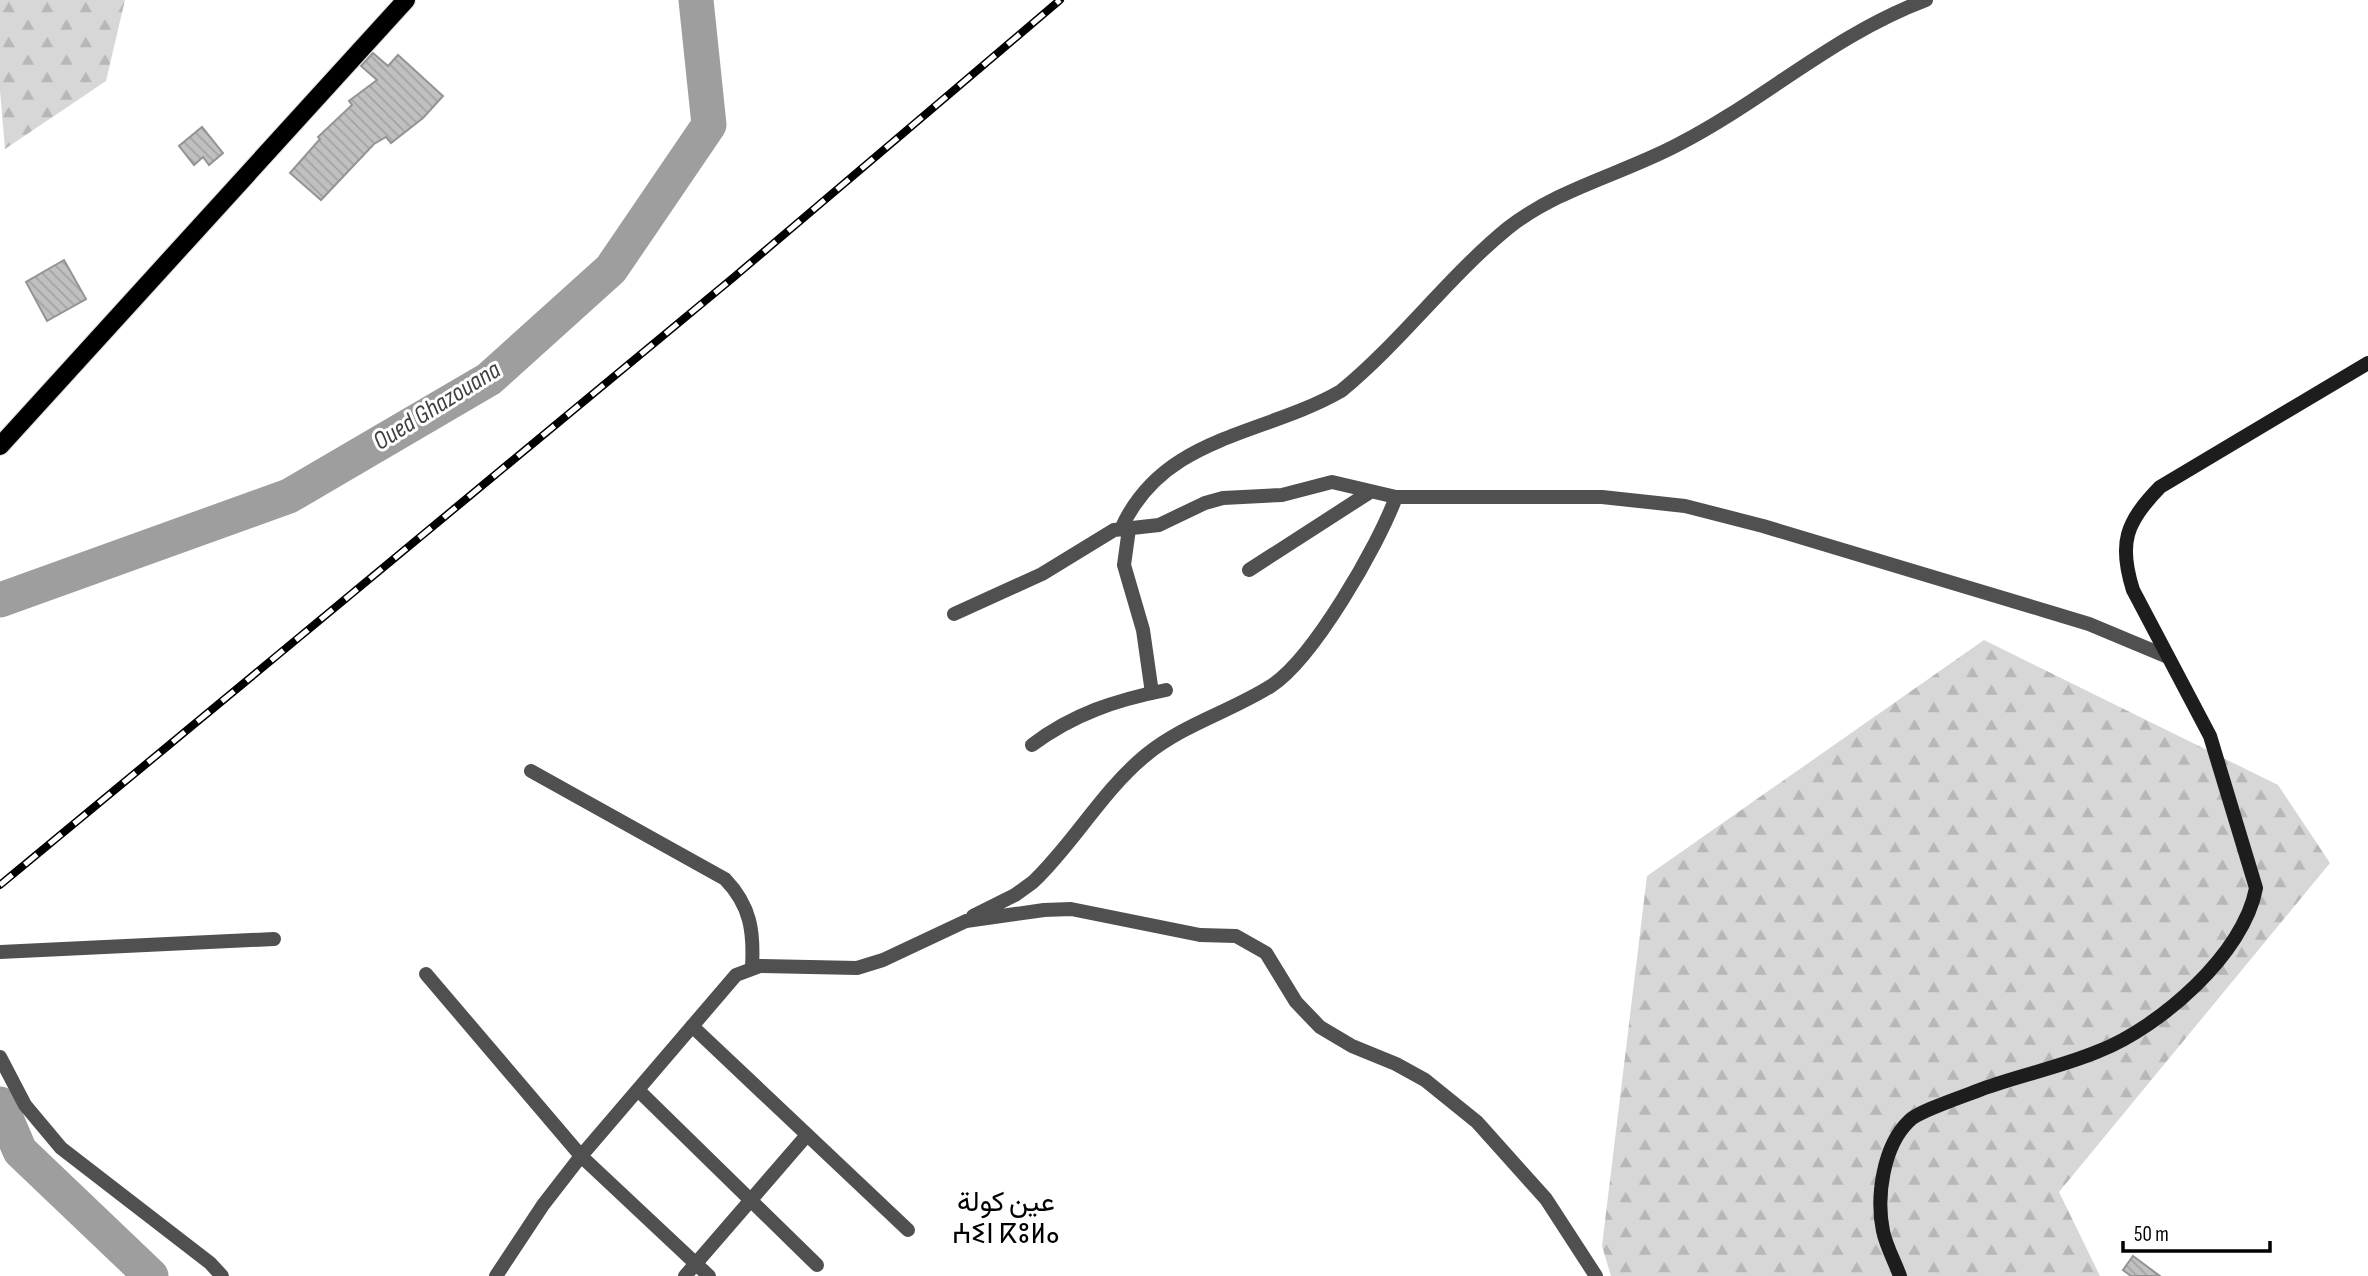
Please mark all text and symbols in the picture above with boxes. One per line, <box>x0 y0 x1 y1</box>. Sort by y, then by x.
water label: Oued Ghazouana <box>368 354 507 457</box>
district label: عين كولة ⵄⵉⵏ ⴽⵓⵍⴰ <box>952 1186 1060 1251</box>
scale bar <box>2123 1210 2270 1254</box>
text: 50 m <box>2134 1222 2169 1247</box>

